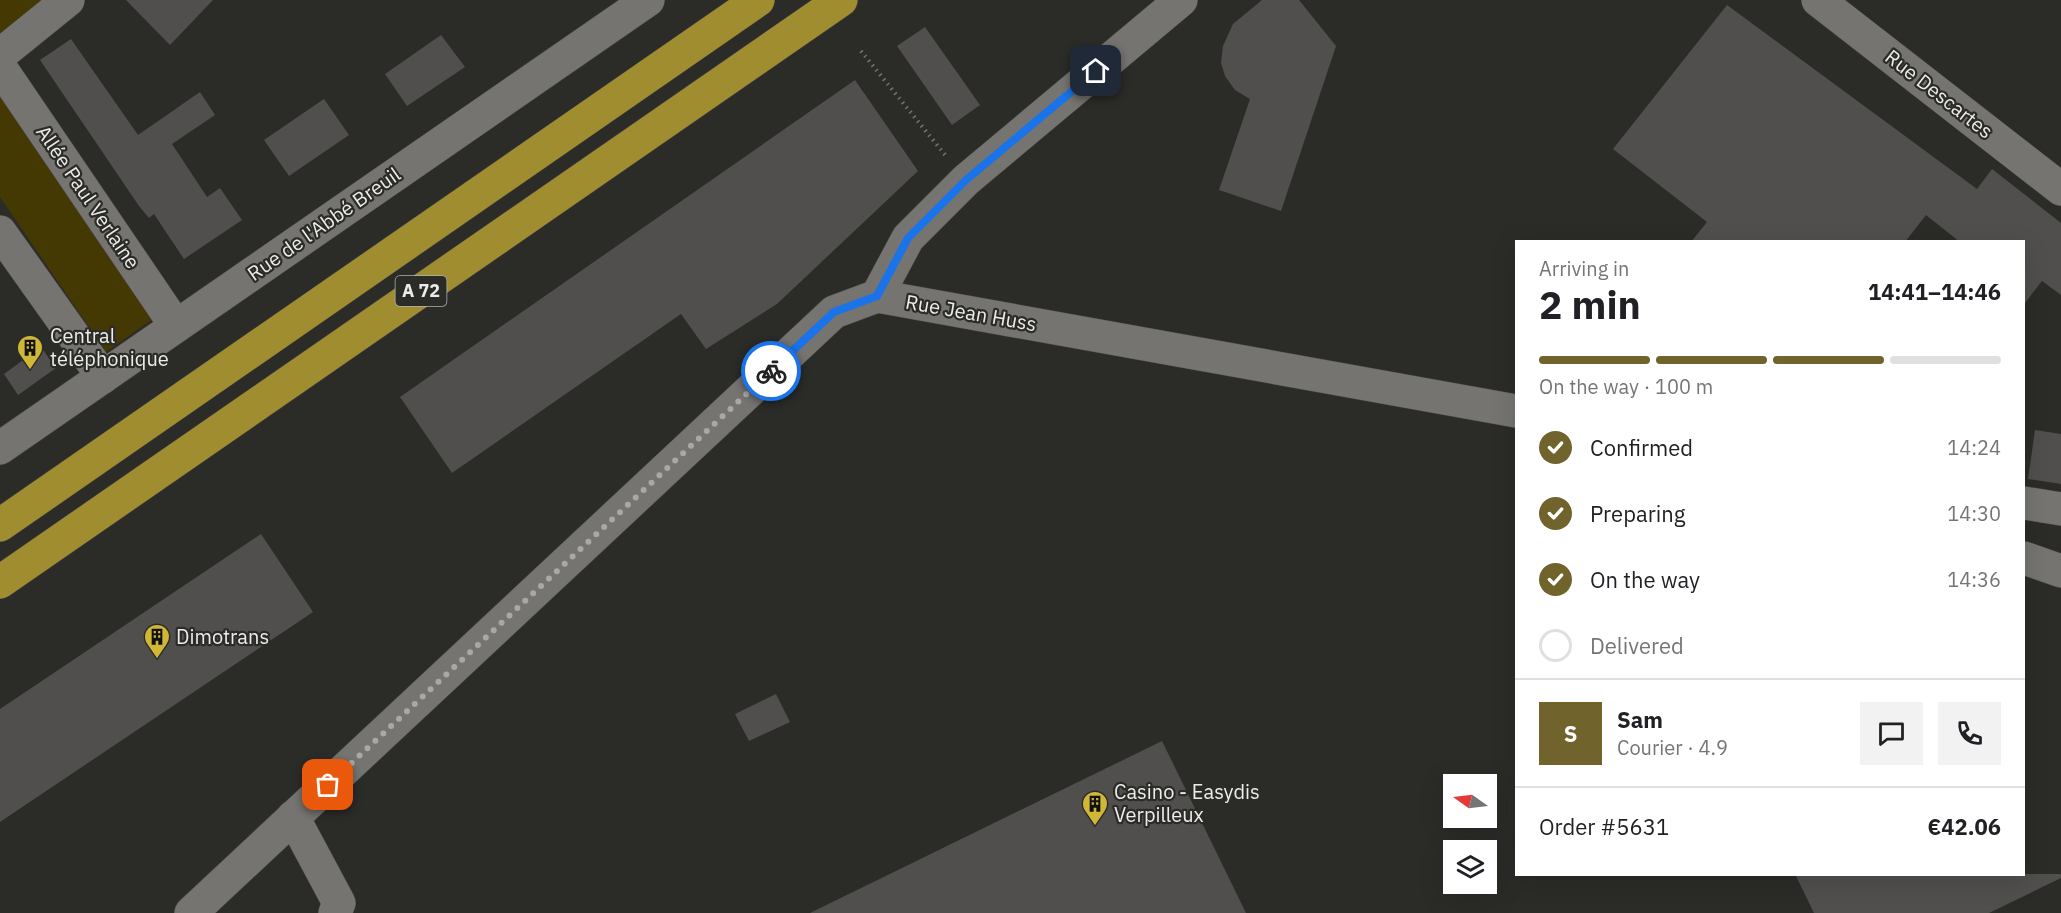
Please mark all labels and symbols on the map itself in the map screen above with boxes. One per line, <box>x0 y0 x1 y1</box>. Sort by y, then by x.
street label: Rue Descartes <box>1880 43 1999 144</box>
pin <box>1070 45 1121 96</box>
street label: Allée Paul Verlaine <box>30 120 147 274</box>
street label: Rue de l'Abbé Breuil <box>242 161 406 287</box>
road number: A 72 <box>396 276 446 306</box>
street label: Rue Jean Huss <box>903 288 1039 337</box>
place label: Central téléphonique <box>50 322 169 372</box>
building icon: Central téléphonique <box>15 333 45 371</box>
courier <box>741 341 801 401</box>
building icon: Dimotrans <box>142 622 172 660</box>
place label: Dimotrans <box>176 623 269 650</box>
pin <box>302 759 353 810</box>
north arrow <box>1443 774 1497 828</box>
place label: Casino - Easydis Verpilleux <box>1114 778 1260 828</box>
building icon: Casino - Easydis Verpilleux <box>1080 789 1110 827</box>

